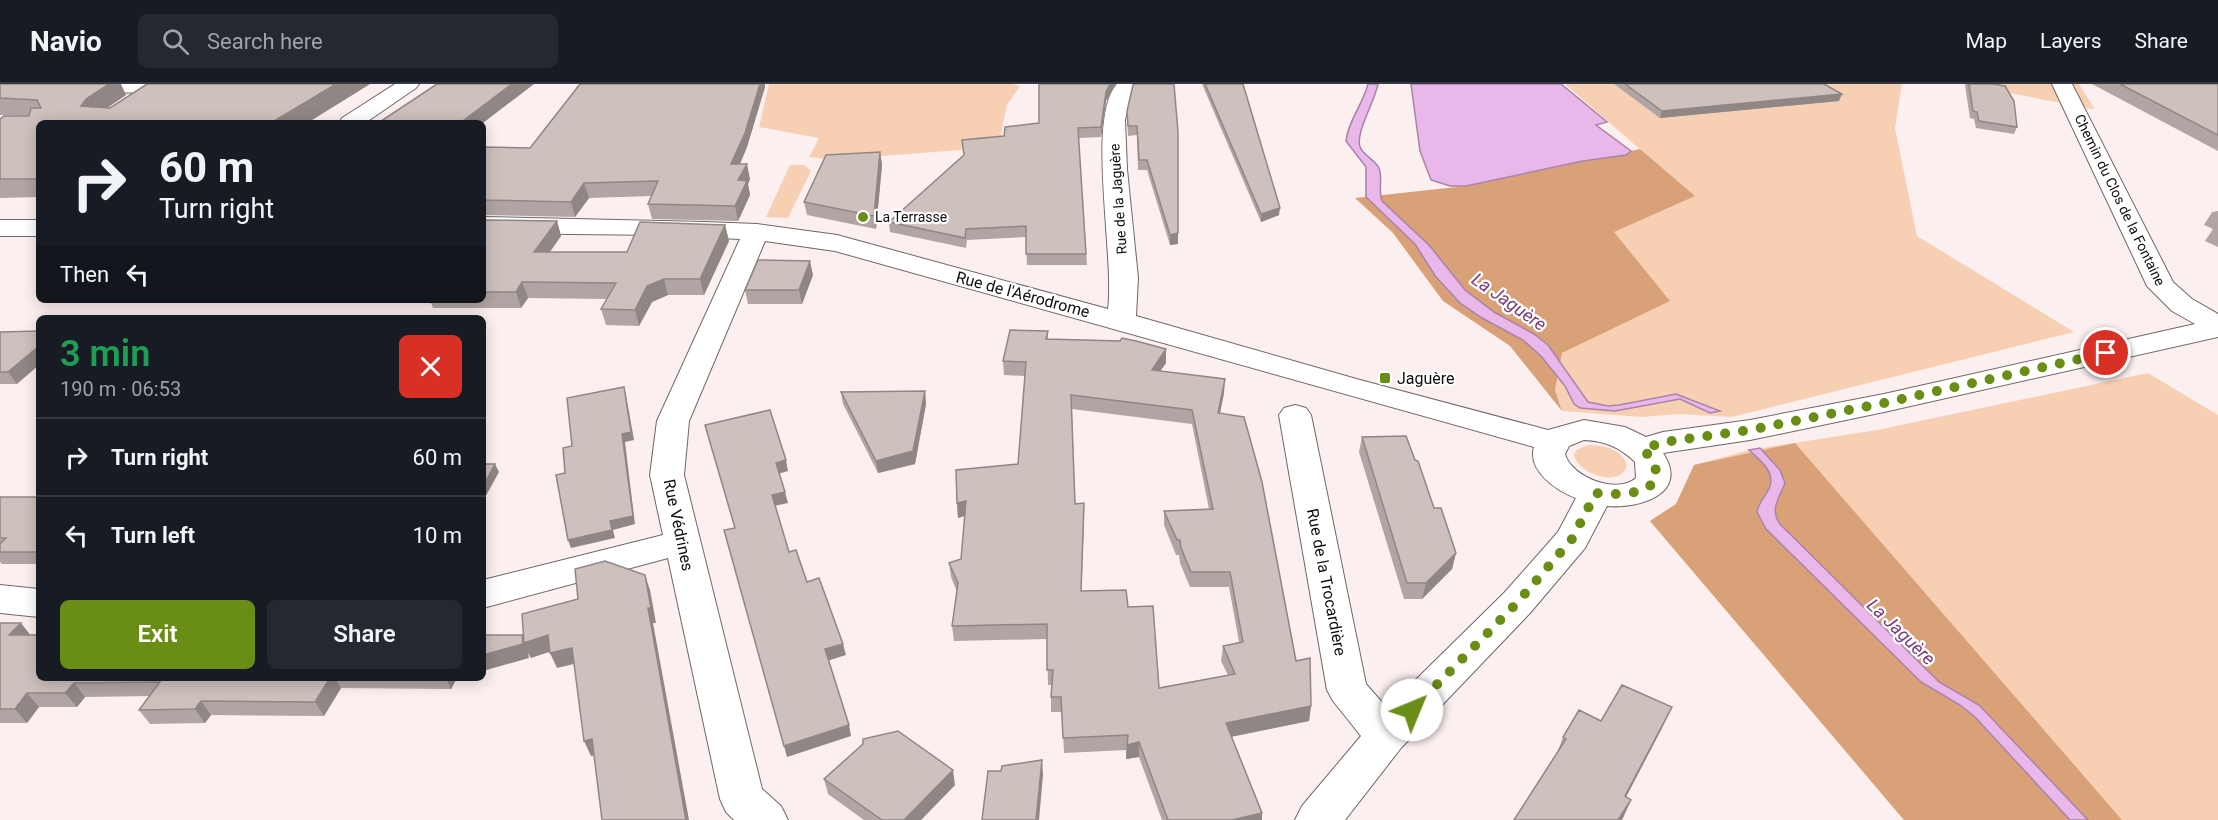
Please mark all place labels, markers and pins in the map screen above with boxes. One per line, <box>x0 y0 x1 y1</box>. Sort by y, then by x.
place label: La Terrasse <box>875 209 947 225</box>
marker: La Terrasse <box>856 210 870 224</box>
pin <box>2080 327 2131 378</box>
place label: Jaguère <box>1397 369 1455 388</box>
marker: Jaguère <box>1378 371 1392 385</box>

